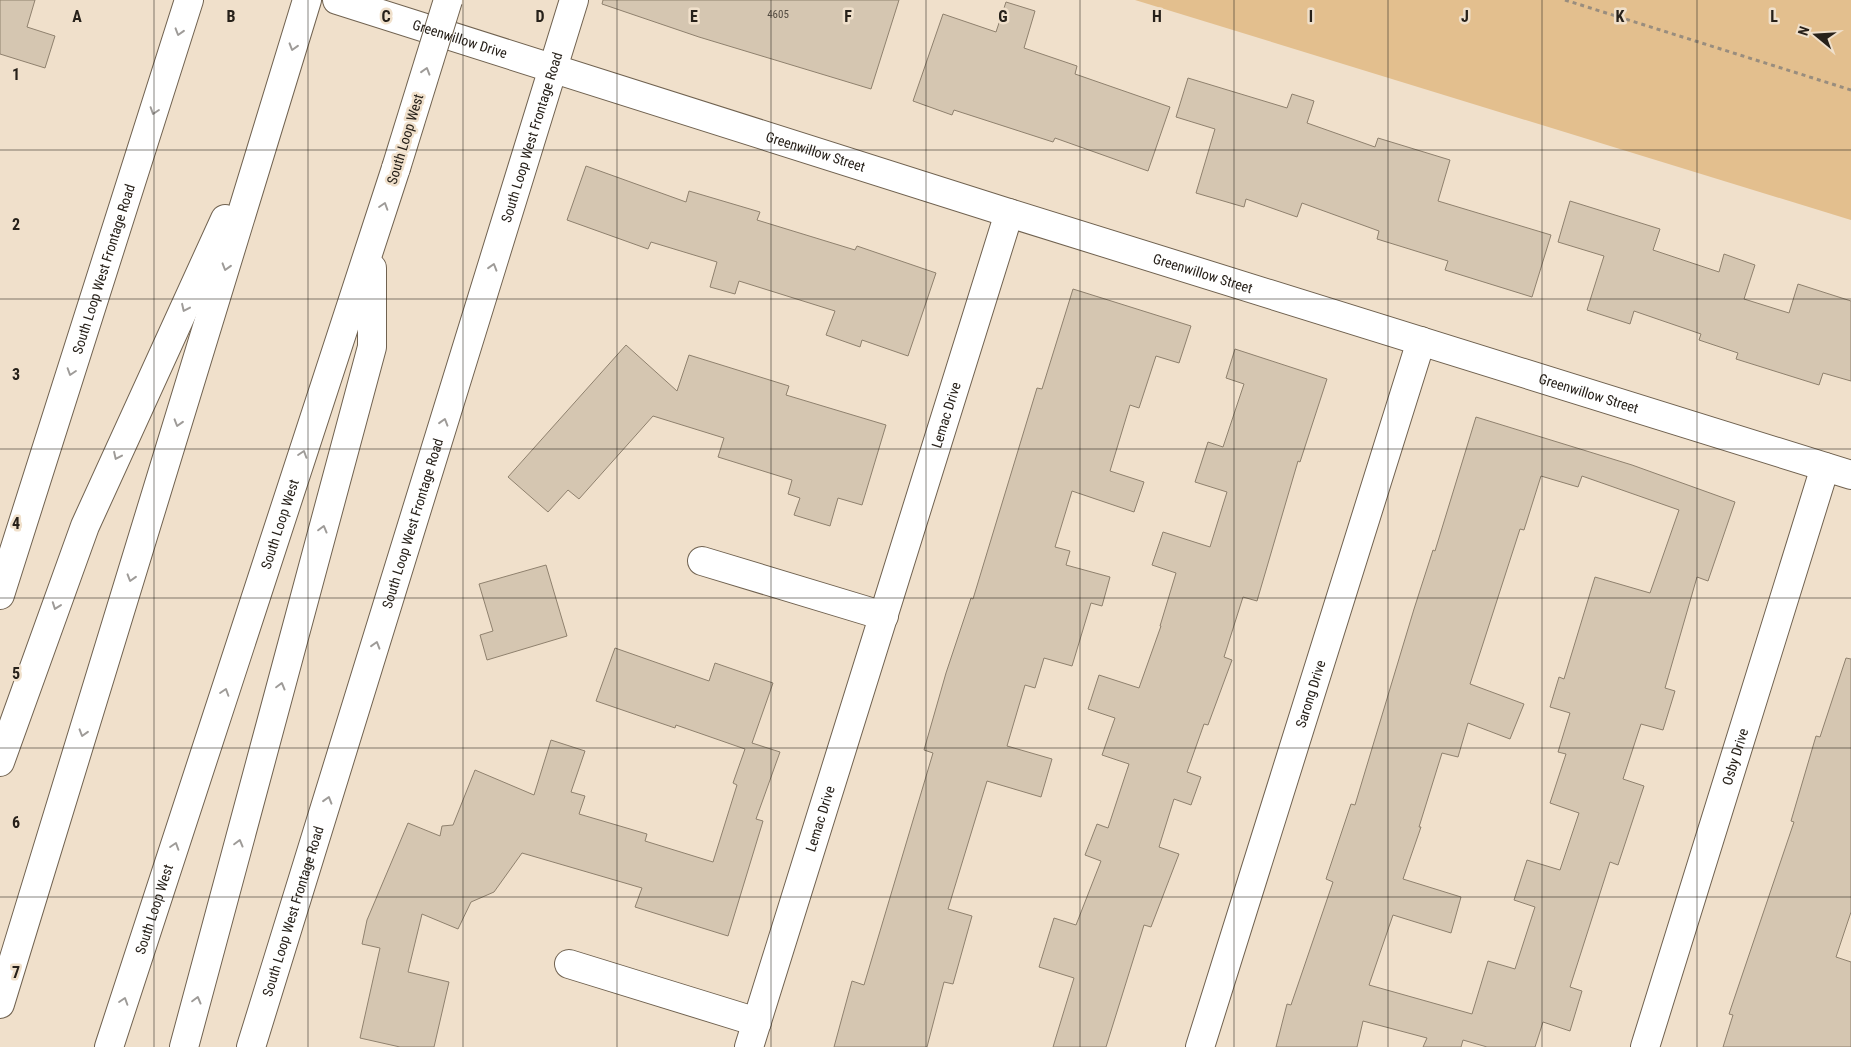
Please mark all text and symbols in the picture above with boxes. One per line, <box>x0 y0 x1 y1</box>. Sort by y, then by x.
text: A <box>72 7 82 26</box>
text: B <box>227 7 236 26</box>
text: C <box>381 7 391 26</box>
text: D <box>535 7 545 26</box>
text: E <box>690 7 698 26</box>
text: F <box>844 7 852 26</box>
text: G <box>998 7 1008 26</box>
text: H <box>1152 7 1162 26</box>
text: I <box>1309 7 1313 26</box>
text: J <box>1461 7 1469 26</box>
text: K <box>1616 7 1625 26</box>
text: L <box>1770 7 1778 26</box>
house number: 4605 <box>767 8 789 21</box>
north arrow <box>1791 10 1841 60</box>
street label: Greenwillow Drive <box>411 16 510 62</box>
text: N <box>1795 24 1813 38</box>
one-way arrow <box>174 28 184 36</box>
one-way arrow <box>289 42 299 50</box>
street label: South Loop West Frontage Road <box>498 50 565 224</box>
text: 1 <box>12 65 20 84</box>
one-way arrow <box>421 67 431 76</box>
street label: South Loop West <box>384 92 426 186</box>
one-way arrow <box>150 106 160 115</box>
street label: Greenwillow Street <box>764 128 867 175</box>
street label: South Loop West Frontage Road <box>69 182 138 356</box>
one-way arrow <box>378 203 388 211</box>
text: 2 <box>12 215 20 234</box>
street label: Greenwillow Street <box>1151 250 1255 296</box>
one-way arrow <box>221 263 231 271</box>
one-way arrow <box>487 264 497 272</box>
one-way arrow <box>181 303 191 312</box>
text: 3 <box>12 365 20 384</box>
one-way arrow <box>67 367 77 376</box>
street label: Greenwillow Street <box>1537 370 1640 416</box>
street label: Lemac Drive <box>928 380 964 450</box>
one-way arrow <box>174 418 184 426</box>
one-way arrow <box>439 419 449 427</box>
street label: South Loop West Frontage Road <box>379 436 446 610</box>
one-way arrow <box>297 450 307 459</box>
one-way arrow <box>113 451 124 460</box>
street label: South Loop West <box>258 477 302 571</box>
text: 4 <box>12 514 20 533</box>
one-way arrow <box>318 526 328 534</box>
one-way arrow <box>126 573 136 582</box>
one-way arrow <box>52 601 62 610</box>
one-way arrow <box>370 641 380 649</box>
street label: Sarong Drive <box>1292 658 1329 730</box>
text: 5 <box>12 664 20 683</box>
one-way arrow <box>275 682 286 691</box>
one-way arrow <box>220 688 230 696</box>
street label: Osby Drive <box>1719 726 1752 787</box>
one-way arrow <box>79 729 89 737</box>
street label: Lemac Drive <box>802 784 838 854</box>
one-way arrow <box>322 796 332 804</box>
text: 6 <box>12 813 20 832</box>
street label: South Loop West Frontage Road <box>259 824 327 998</box>
one-way arrow <box>233 839 244 847</box>
one-way arrow <box>169 843 179 851</box>
street label: South Loop West <box>132 862 176 956</box>
text: 7 <box>12 963 20 982</box>
one-way arrow <box>191 995 202 1004</box>
one-way arrow <box>119 997 129 1005</box>

